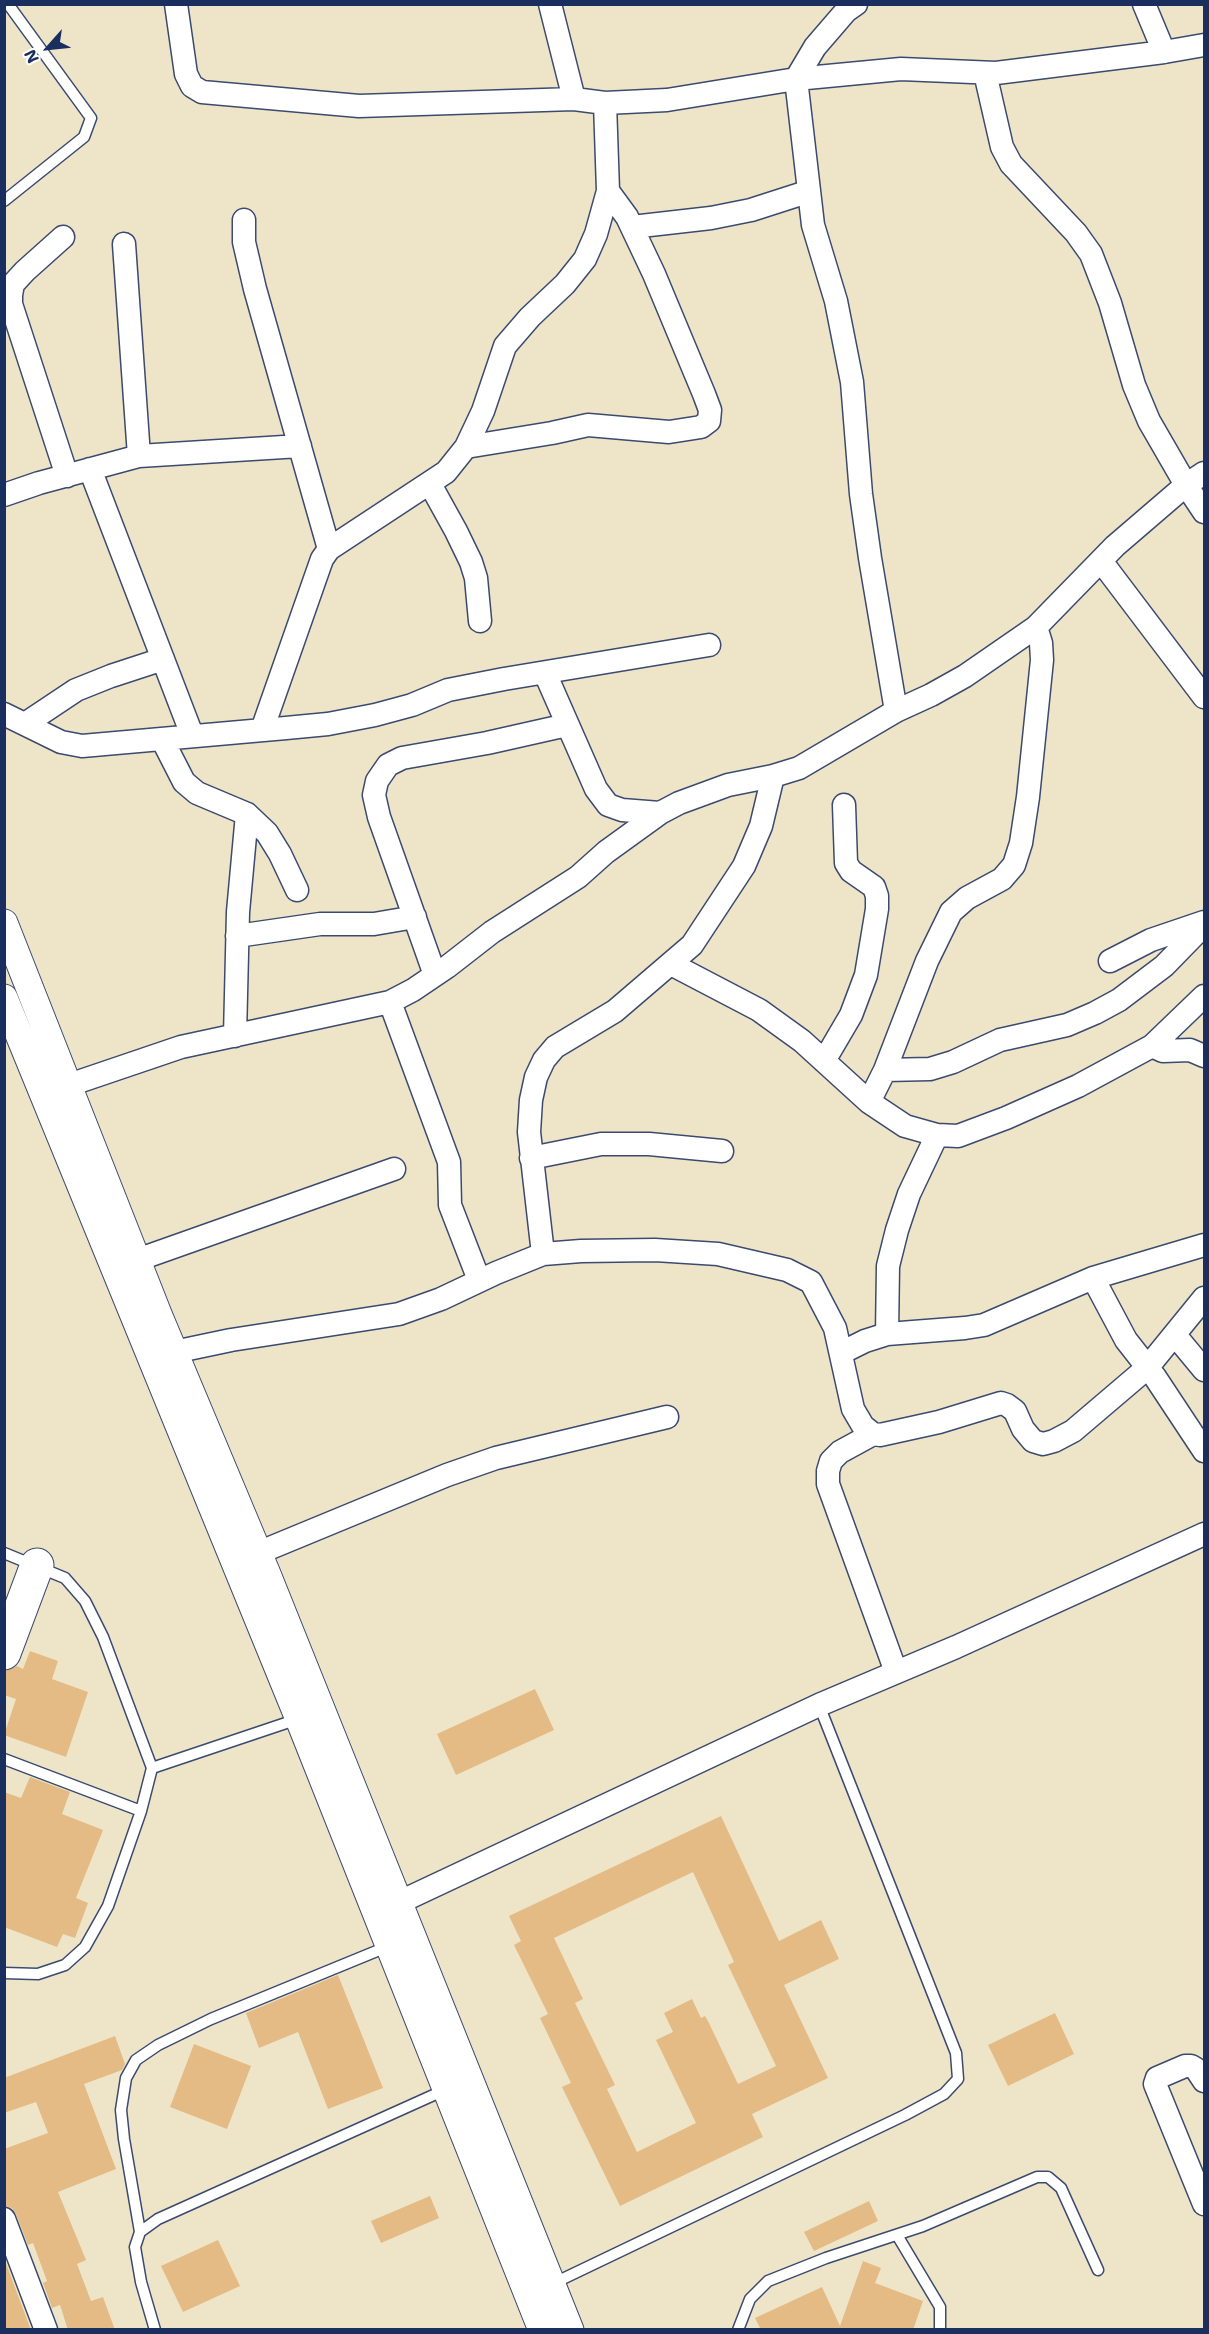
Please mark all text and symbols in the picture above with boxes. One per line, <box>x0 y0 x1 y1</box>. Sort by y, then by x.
north arrow <box>18 18 78 78</box>
text: N <box>19 46 44 67</box>

